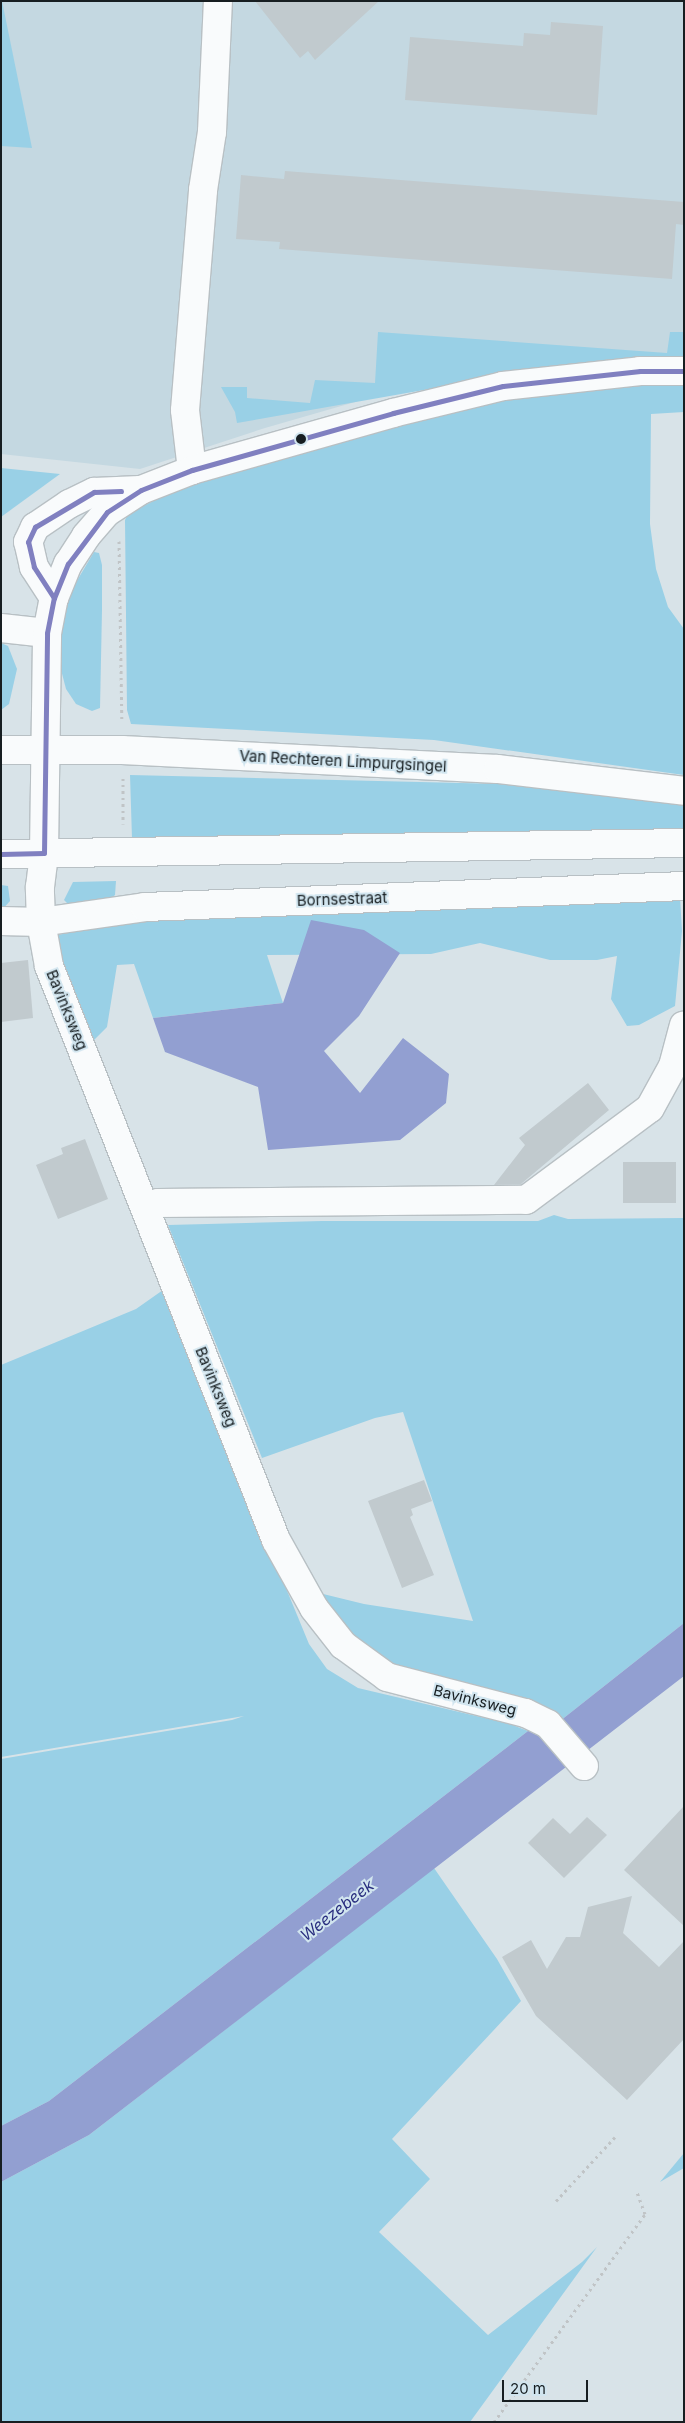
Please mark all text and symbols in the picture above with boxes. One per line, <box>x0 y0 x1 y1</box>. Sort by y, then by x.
unlabelled marker <box>296 434 306 444</box>
street label: Van Rechteren Limpurgsingel <box>239 747 447 775</box>
street label: Bornsestraat <box>296 888 388 910</box>
street label: Bavinksweg <box>43 967 91 1053</box>
street label: Bavinksweg <box>192 1344 240 1430</box>
street label: Bavinksweg <box>432 1681 518 1719</box>
water label: Weezebeek <box>296 1875 378 1945</box>
scale bar <box>505 2370 591 2402</box>
text: 20 m <box>510 2379 546 2398</box>

